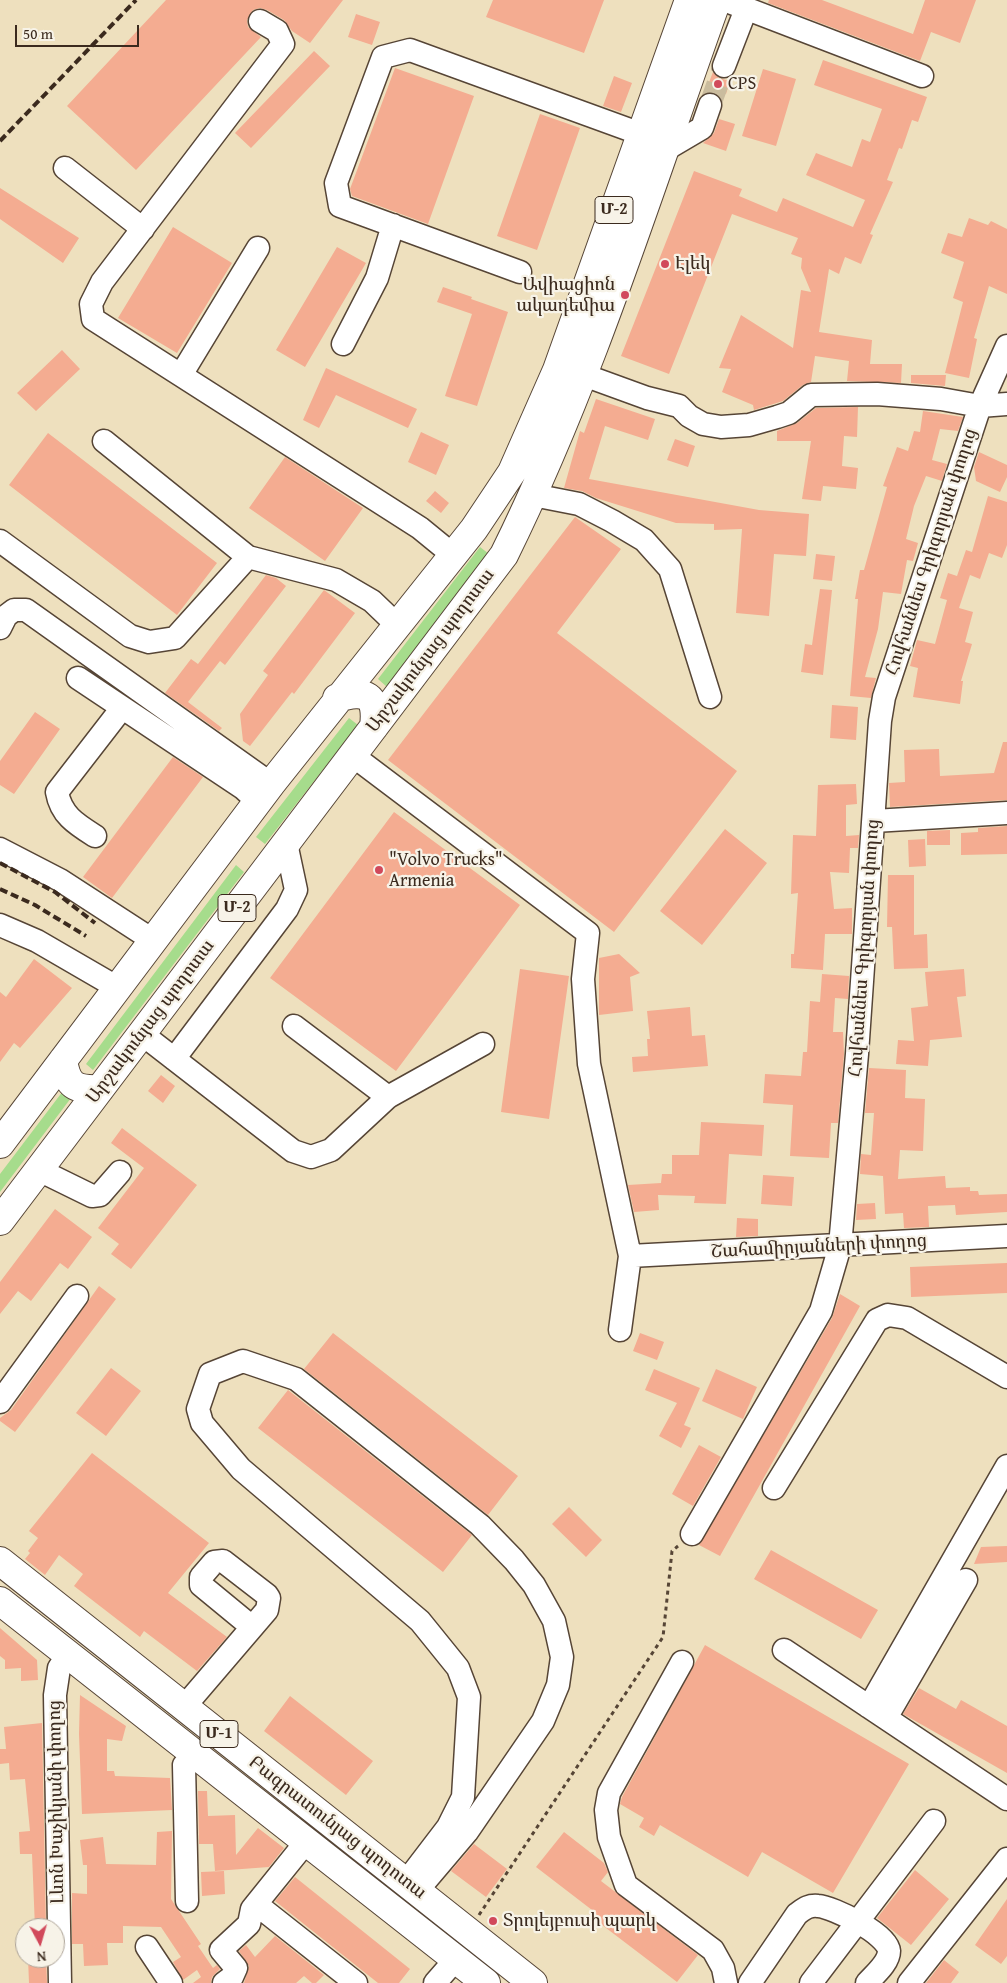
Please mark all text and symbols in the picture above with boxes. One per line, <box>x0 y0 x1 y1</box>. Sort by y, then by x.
scale bar <box>18 15 141 47</box>
text: 50 m <box>23 23 53 44</box>
place label: CPS <box>728 73 756 95</box>
marker: CPS <box>712 78 724 90</box>
road number: Մ-2 <box>595 196 633 224</box>
place label: Էլեկ <box>675 253 710 275</box>
marker: Էլեկ <box>659 258 671 270</box>
place label: Ավիացիոն ակադեմիա <box>516 274 615 316</box>
marker: Ավիացիոն ակադեմիա <box>619 289 631 301</box>
street label: Հովհաննես Գրիգորյան փողոց <box>882 426 982 678</box>
street label: Արշակունյաց պողոտա <box>363 565 499 737</box>
street label: Հովհաննես Գրիգորյան փողոց <box>845 818 885 1078</box>
place label: "Volvo Trucks" Armenia <box>389 849 503 892</box>
marker: "Volvo Trucks" Armenia <box>373 864 385 876</box>
road number: Մ-2 <box>218 894 256 921</box>
street label: Արշակունյաց պողոտա <box>83 936 219 1108</box>
street label: Շահամիրյանների փողոց <box>711 1231 927 1263</box>
street label: Լևոն Խաչիկյանի փողոց <box>44 1700 70 1904</box>
road number: Մ-1 <box>200 1720 238 1748</box>
street label: Բագրատունյաց պողոտա <box>244 1752 430 1904</box>
place label: Տրոլեյբուսի պարկ <box>503 1910 656 1932</box>
marker: Տրոլեյբուսի պարկ <box>487 1915 499 1927</box>
north arrow <box>15 1918 65 1968</box>
text: N <box>36 1946 47 1967</box>

